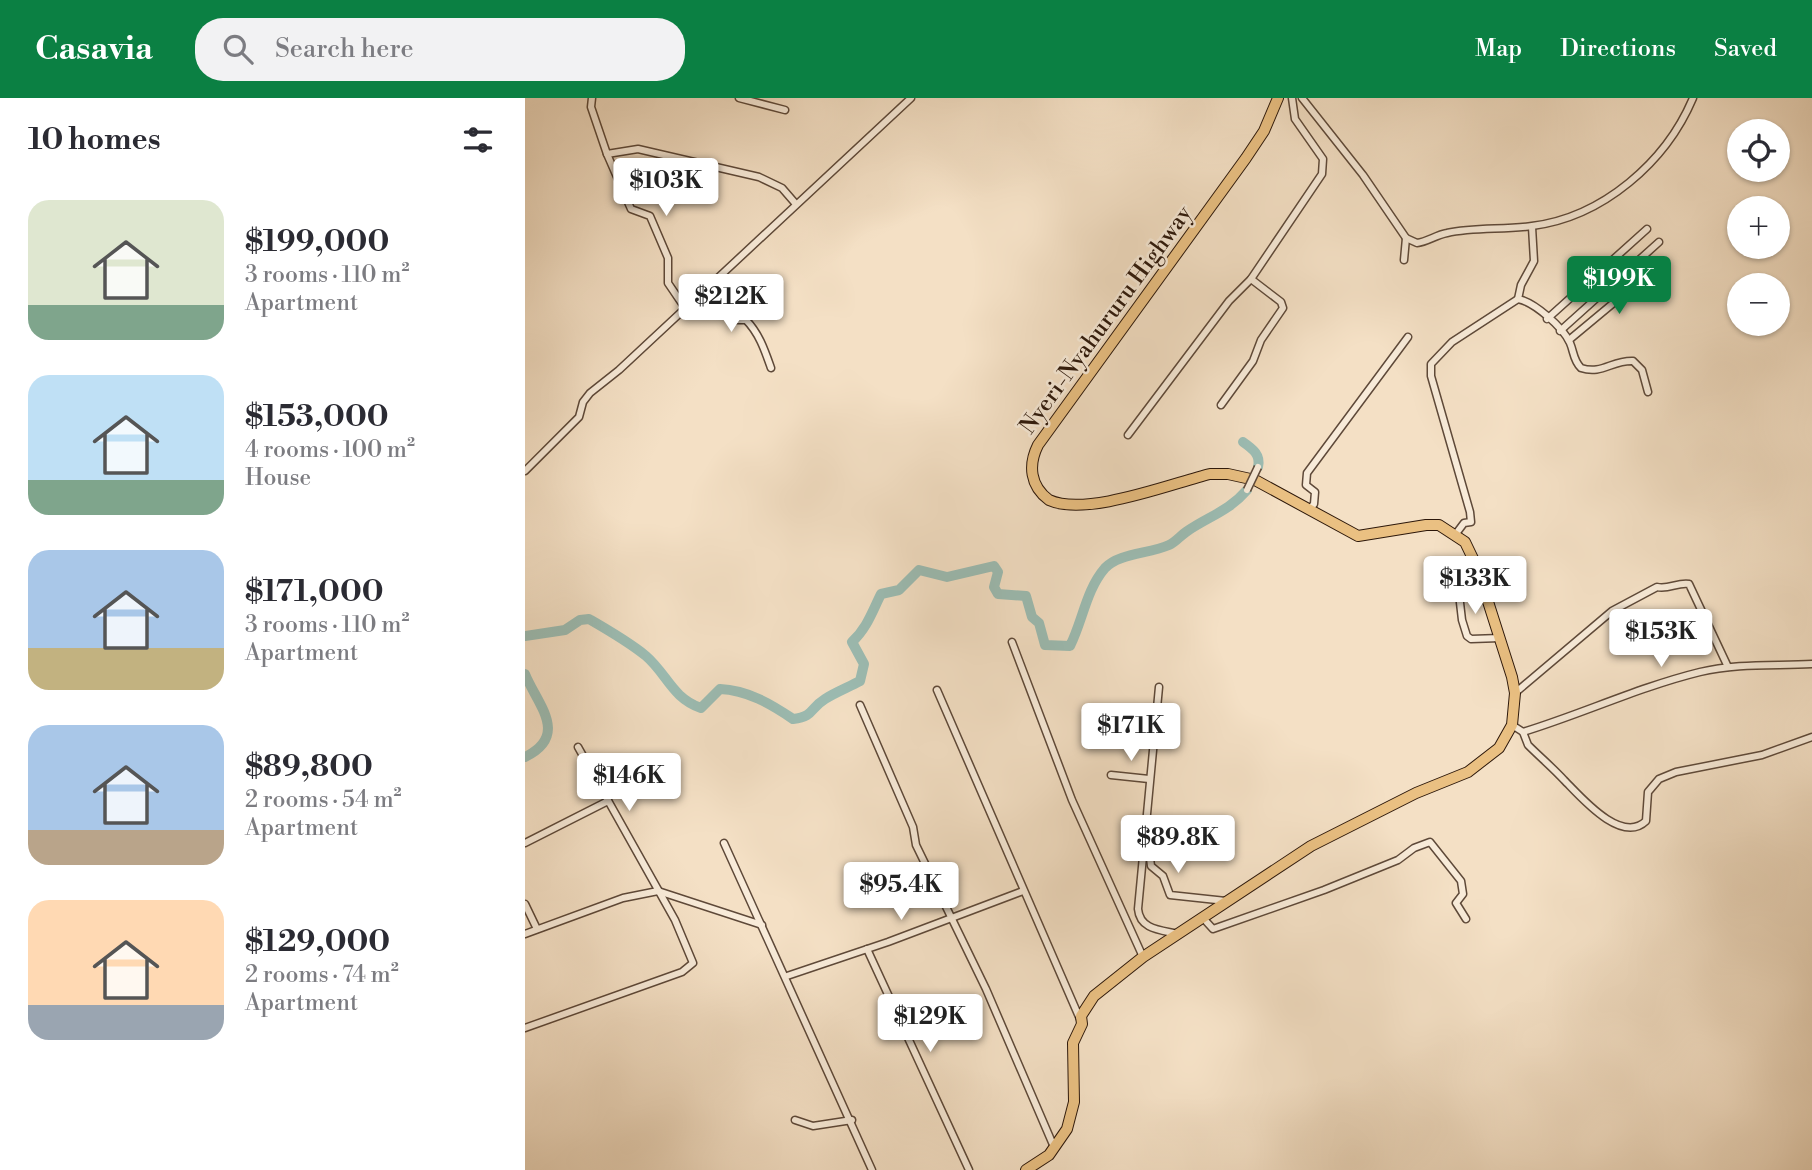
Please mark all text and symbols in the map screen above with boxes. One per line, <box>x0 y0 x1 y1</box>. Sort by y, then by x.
search box <box>195 18 685 81</box>
text: Casavia <box>35 29 153 70</box>
icon: search <box>219 30 257 68</box>
text: Search here <box>275 33 414 65</box>
text: Map <box>1475 34 1522 64</box>
text: Directions <box>1560 34 1676 64</box>
text: Saved <box>1714 34 1777 64</box>
map controls <box>1727 119 1790 336</box>
button: locate <box>1727 119 1790 182</box>
text: 10 homes <box>28 121 161 159</box>
icon: filters <box>459 121 497 159</box>
pin: $103K <box>617 158 715 218</box>
text: $103K <box>629 167 703 195</box>
button: + <box>1727 196 1790 259</box>
street label: Nyeri-Nyahururu Highway <box>1014 200 1199 440</box>
text: $199,000 <box>245 223 389 261</box>
icon: home <box>84 228 168 312</box>
pin: $199K <box>1570 256 1668 316</box>
text: 3 rooms · 110 m² <box>245 261 409 289</box>
text: $199K <box>1583 265 1655 293</box>
button: − <box>1727 273 1790 336</box>
pin: $212K <box>682 274 780 334</box>
text: $212K <box>695 283 767 311</box>
text: Apartment <box>245 289 358 317</box>
text: $153,000 <box>245 398 389 436</box>
icon: home <box>84 403 168 487</box>
text: 4 rooms · 100 m² <box>245 436 415 464</box>
text: House <box>245 464 311 492</box>
pin: $133K <box>1426 556 1524 616</box>
text: $133K <box>1439 565 1511 593</box>
text: $171,000 <box>245 573 384 611</box>
icon: home <box>84 578 168 662</box>
pin: $153K <box>1612 610 1710 669</box>
text: 3 rooms · 110 m² <box>245 611 409 639</box>
text: $153K <box>1625 618 1697 646</box>
text: Apartment <box>245 639 358 667</box>
pin: $171K <box>1082 704 1180 763</box>
text: $171K <box>1097 712 1165 740</box>
text: $89,800 <box>245 748 373 786</box>
icon: home <box>84 753 168 837</box>
pin: $146K <box>580 754 678 813</box>
text: $146K <box>593 762 665 790</box>
text: 2 rooms · 54 m² <box>245 786 402 814</box>
text: Apartment <box>245 814 358 842</box>
pin: $89.8K <box>1121 816 1235 875</box>
text: $89.8K <box>1137 824 1219 852</box>
pin: $95.4K <box>844 862 958 922</box>
text: $95.4K <box>860 871 942 899</box>
text: $129,000 <box>245 923 390 961</box>
icon: home <box>84 928 168 1012</box>
text: 2 rooms · 74 m² <box>245 961 399 989</box>
text: Apartment <box>245 989 358 1017</box>
pin: $129K <box>881 995 979 1054</box>
text: $129K <box>894 1003 966 1031</box>

